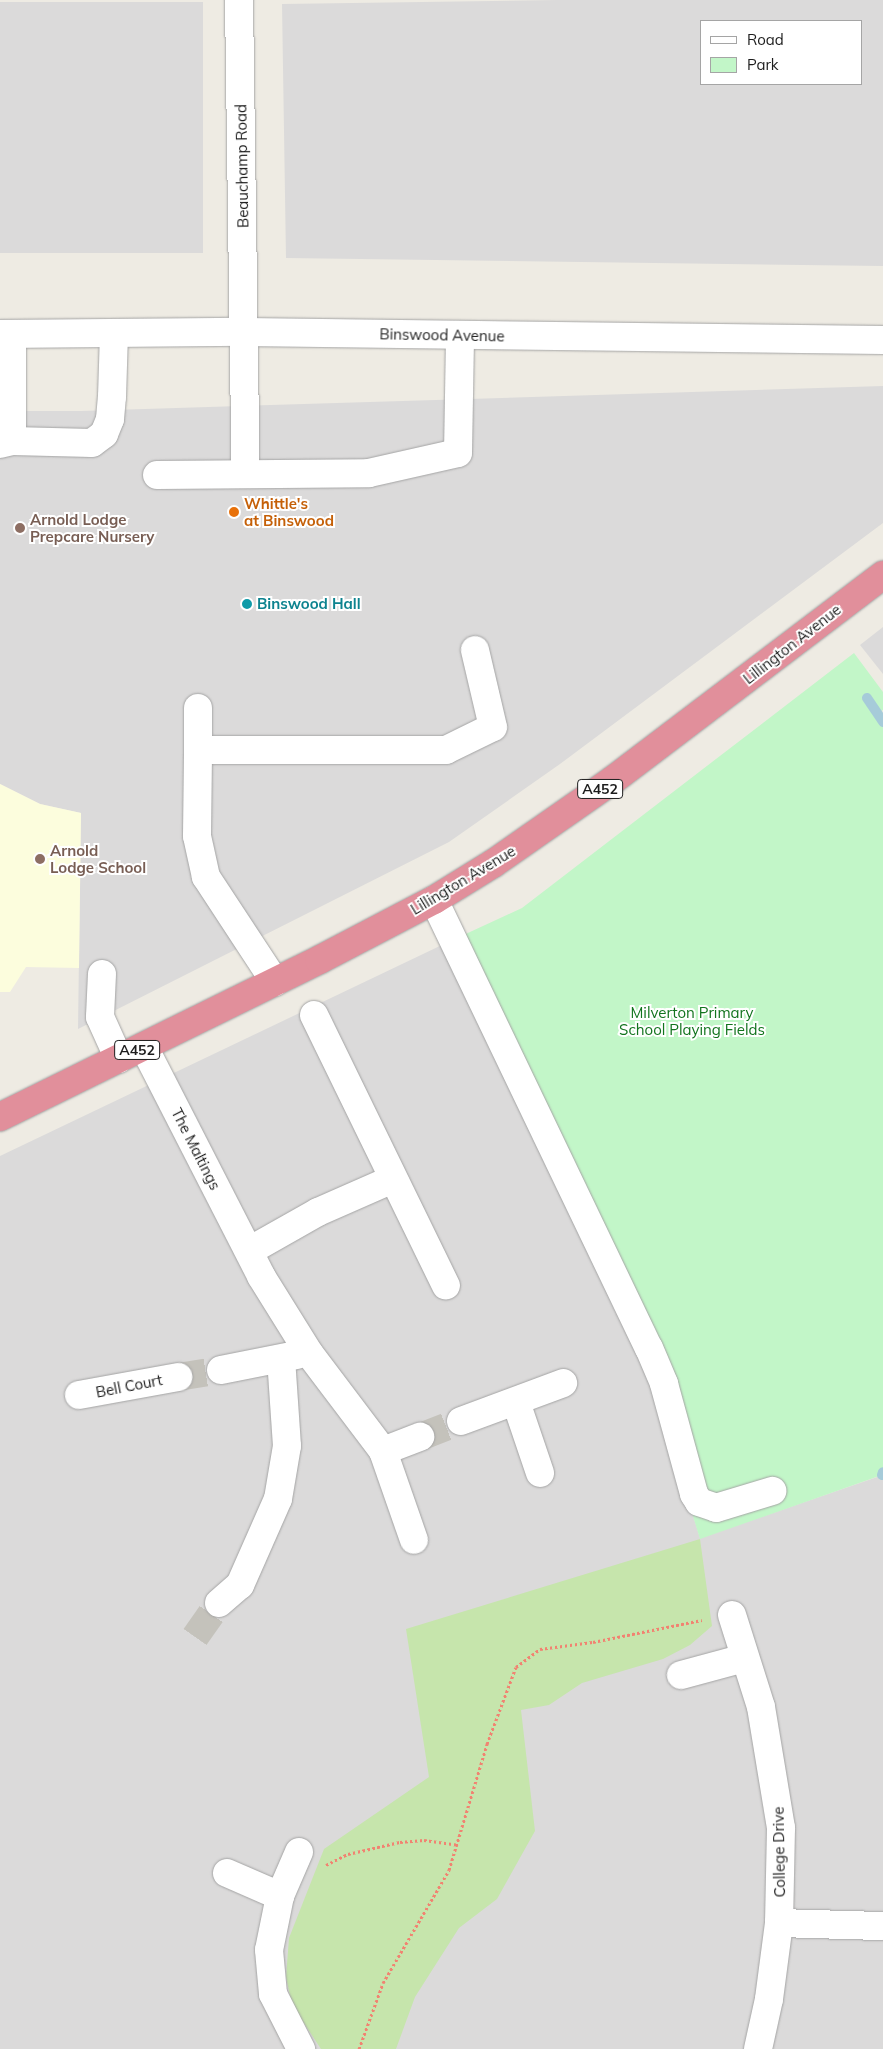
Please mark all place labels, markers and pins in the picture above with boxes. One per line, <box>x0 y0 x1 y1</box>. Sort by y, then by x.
place label: Whittle's at Binswood <box>244 494 334 529</box>
marker: Whittle's at Binswood <box>228 506 240 518</box>
place label: Arnold Lodge Prepcare Nursery <box>30 510 154 545</box>
marker: Arnold Lodge Prepcare Nursery <box>14 522 26 534</box>
place label: Binswood Hall <box>257 595 361 613</box>
marker: Binswood Hall <box>241 598 253 610</box>
place label: Arnold Lodge School <box>50 841 146 876</box>
marker: Arnold Lodge School <box>34 853 46 865</box>

